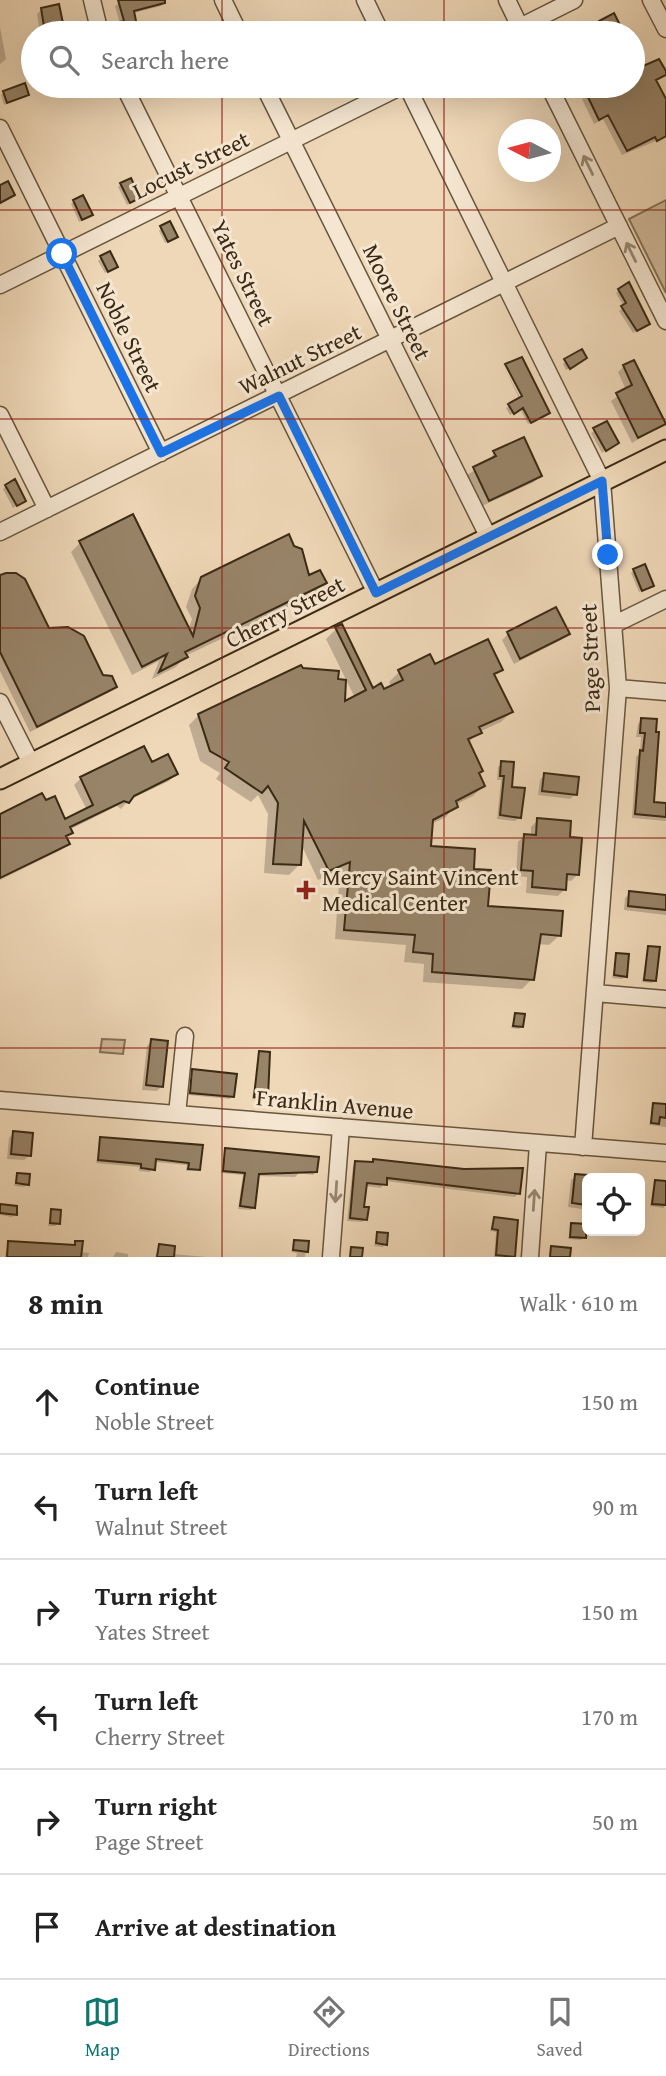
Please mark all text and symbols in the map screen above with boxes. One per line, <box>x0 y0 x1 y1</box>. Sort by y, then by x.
search box <box>21 21 645 98</box>
text: Search here <box>101 40 229 79</box>
icon: search <box>45 41 83 79</box>
north arrow <box>498 119 561 182</box>
street label: Locust Street <box>127 122 255 207</box>
one-way arrow <box>581 155 595 176</box>
street label: Yates Street <box>203 214 283 332</box>
route start <box>46 238 77 269</box>
street label: Moore Street <box>355 238 440 365</box>
one-way arrow <box>624 242 638 263</box>
street label: Noble Street <box>88 276 170 398</box>
street label: Walnut Street <box>233 315 367 402</box>
route end <box>592 539 623 570</box>
street label: Cherry Street <box>219 567 350 656</box>
street label: Page Street <box>571 603 608 713</box>
place label: Mercy Saint Vincent Medical Center <box>322 860 519 919</box>
marker: Mercy Saint Vincent Medical Center <box>296 880 316 900</box>
street label: Franklin Avenue <box>255 1080 415 1127</box>
map controls <box>582 1173 645 1236</box>
button: locate <box>582 1173 645 1236</box>
one-way arrow <box>329 1180 342 1203</box>
one-way arrow <box>528 1190 541 1212</box>
text: 8 min <box>28 1281 103 1325</box>
text: Walk · 610 m <box>519 1286 638 1319</box>
text: Continue <box>95 1366 200 1405</box>
icon: ahead <box>28 1383 66 1421</box>
text: 150 m <box>581 1385 638 1418</box>
text: Noble Street <box>95 1405 214 1438</box>
text: Turn left <box>95 1471 198 1510</box>
icon: left <box>28 1488 66 1526</box>
text: 90 m <box>592 1490 638 1523</box>
text: Walnut Street <box>95 1510 228 1543</box>
text: Turn right <box>95 1576 217 1615</box>
icon: right <box>28 1593 66 1631</box>
text: 150 m <box>581 1595 638 1628</box>
text: Yates Street <box>95 1615 210 1648</box>
text: Turn left <box>95 1681 198 1720</box>
icon: left <box>28 1698 66 1736</box>
text: 170 m <box>581 1700 638 1733</box>
text: Cherry Street <box>95 1720 225 1753</box>
text: Turn right <box>95 1786 217 1825</box>
icon: right <box>28 1803 66 1841</box>
text: 50 m <box>592 1805 638 1838</box>
text: Page Street <box>95 1825 204 1858</box>
text: Arrive at destination <box>95 1907 336 1946</box>
icon: arrive <box>28 1908 66 1946</box>
tab: Map <box>83 1993 121 2063</box>
tab: Directions <box>288 1993 370 2063</box>
tab: Saved <box>537 1993 583 2063</box>

